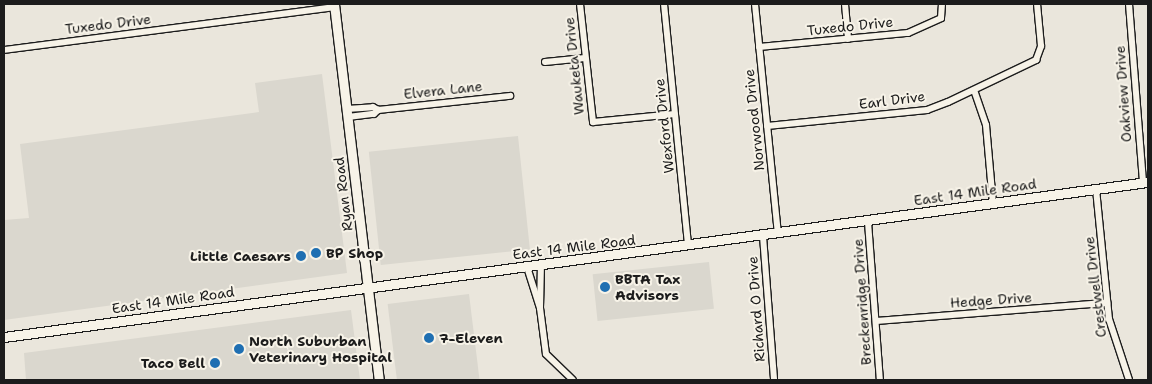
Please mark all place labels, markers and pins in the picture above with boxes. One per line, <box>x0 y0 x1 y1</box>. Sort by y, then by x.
place label: BP Shop <box>326 245 383 261</box>
marker: BP Shop <box>310 247 322 259</box>
place label: Little Caesars <box>190 248 291 264</box>
marker: Little Caesars <box>295 250 307 262</box>
place label: BBTA Tax Advisors <box>615 271 680 304</box>
marker: BBTA Tax Advisors <box>599 281 611 293</box>
place label: 7-Eleven <box>439 330 503 346</box>
marker: 7-Eleven <box>423 332 435 344</box>
place label: North Suburban Veterinary Hospital <box>249 333 392 366</box>
marker: North Suburban Veterinary Hospital <box>233 343 245 355</box>
place label: Taco Bell <box>141 355 205 371</box>
marker: Taco Bell <box>209 357 221 369</box>

